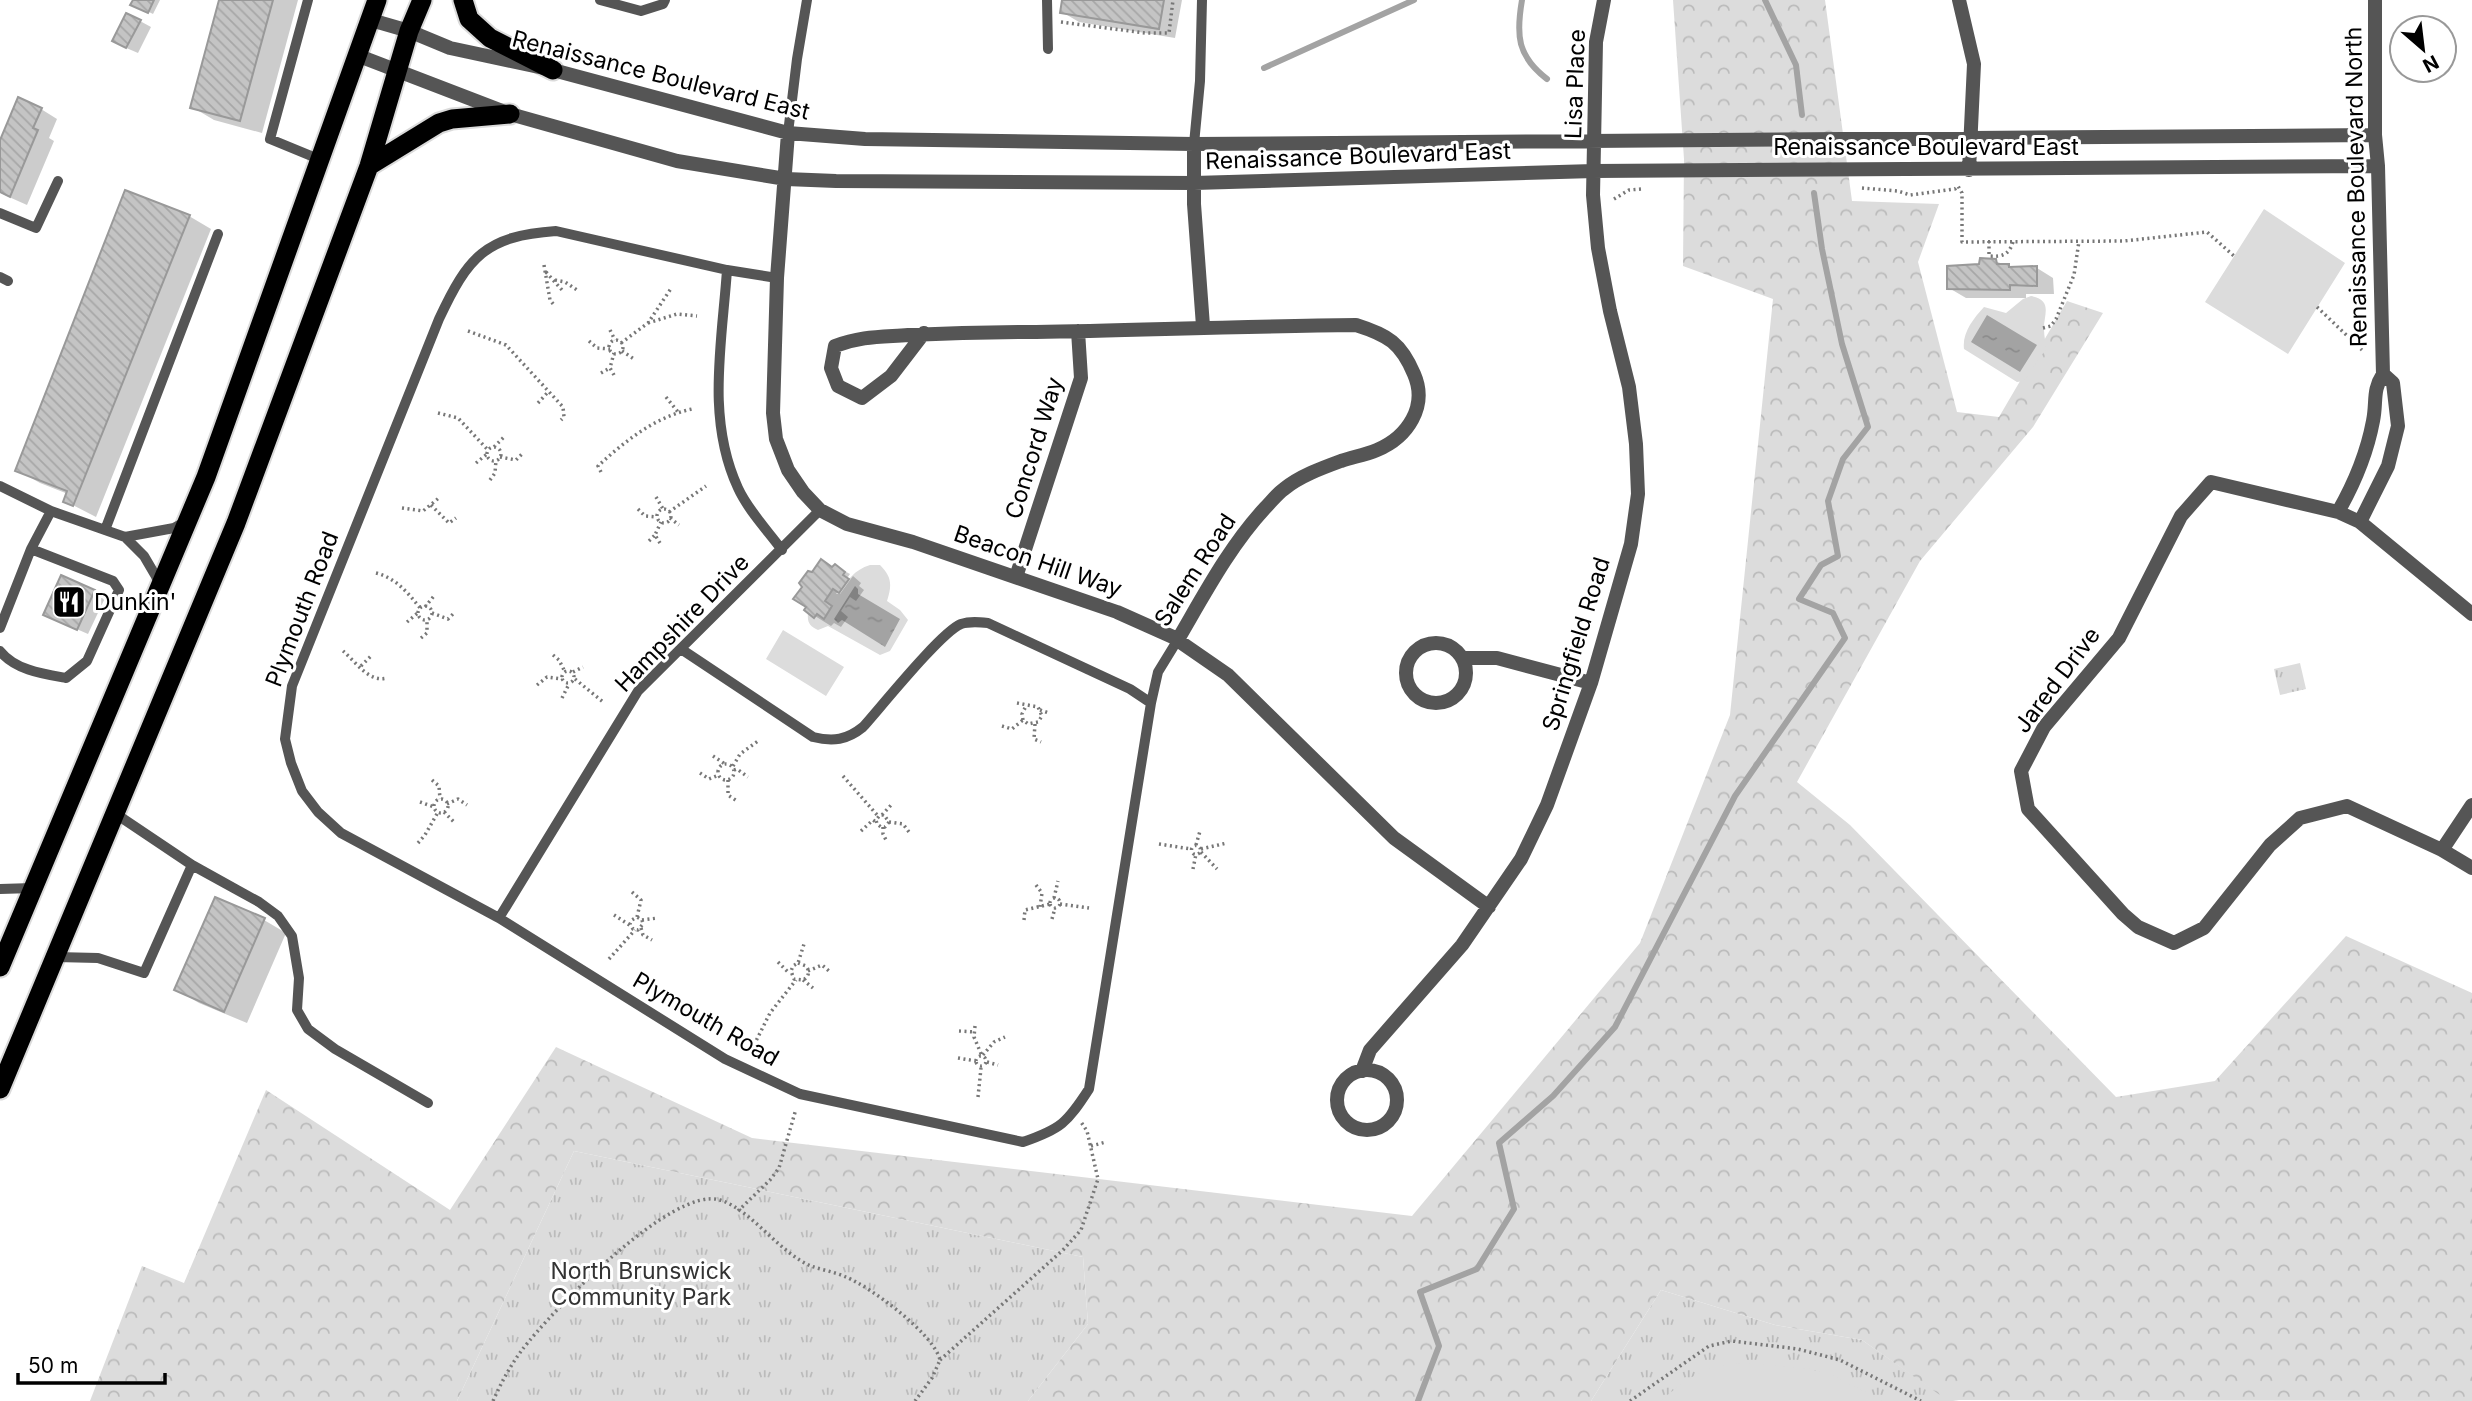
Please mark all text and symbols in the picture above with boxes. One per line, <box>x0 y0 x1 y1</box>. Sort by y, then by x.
north arrow <box>2388 14 2458 84</box>
street label: Renaissance Boulevard East <box>509 24 813 126</box>
street label: Renaissance Boulevard North <box>2339 27 2373 347</box>
street label: Lisa Place <box>1559 29 1591 139</box>
text: N <box>2419 50 2443 77</box>
street label: Renaissance Boulevard East <box>1773 133 2079 161</box>
street label: Renaissance Boulevard East <box>1205 137 1512 175</box>
street label: Concord Way <box>999 374 1069 522</box>
street label: Salem Road <box>1148 508 1242 632</box>
street label: Beacon Hill Way <box>950 519 1126 603</box>
street label: Plymouth Road <box>260 527 344 691</box>
street label: Hampshire Drive <box>609 548 755 698</box>
street label: Springfield Road <box>1536 554 1616 734</box>
restaurant icon: Dunkin' <box>50 583 88 621</box>
place label: Dunkin' <box>94 588 176 616</box>
street label: Jared Drive <box>2008 622 2106 738</box>
street label: Plymouth Road <box>628 966 784 1072</box>
park label: North Brunswick Community Park <box>551 1257 732 1311</box>
scale bar <box>18 1342 164 1386</box>
text: 50 m <box>28 1353 78 1378</box>

